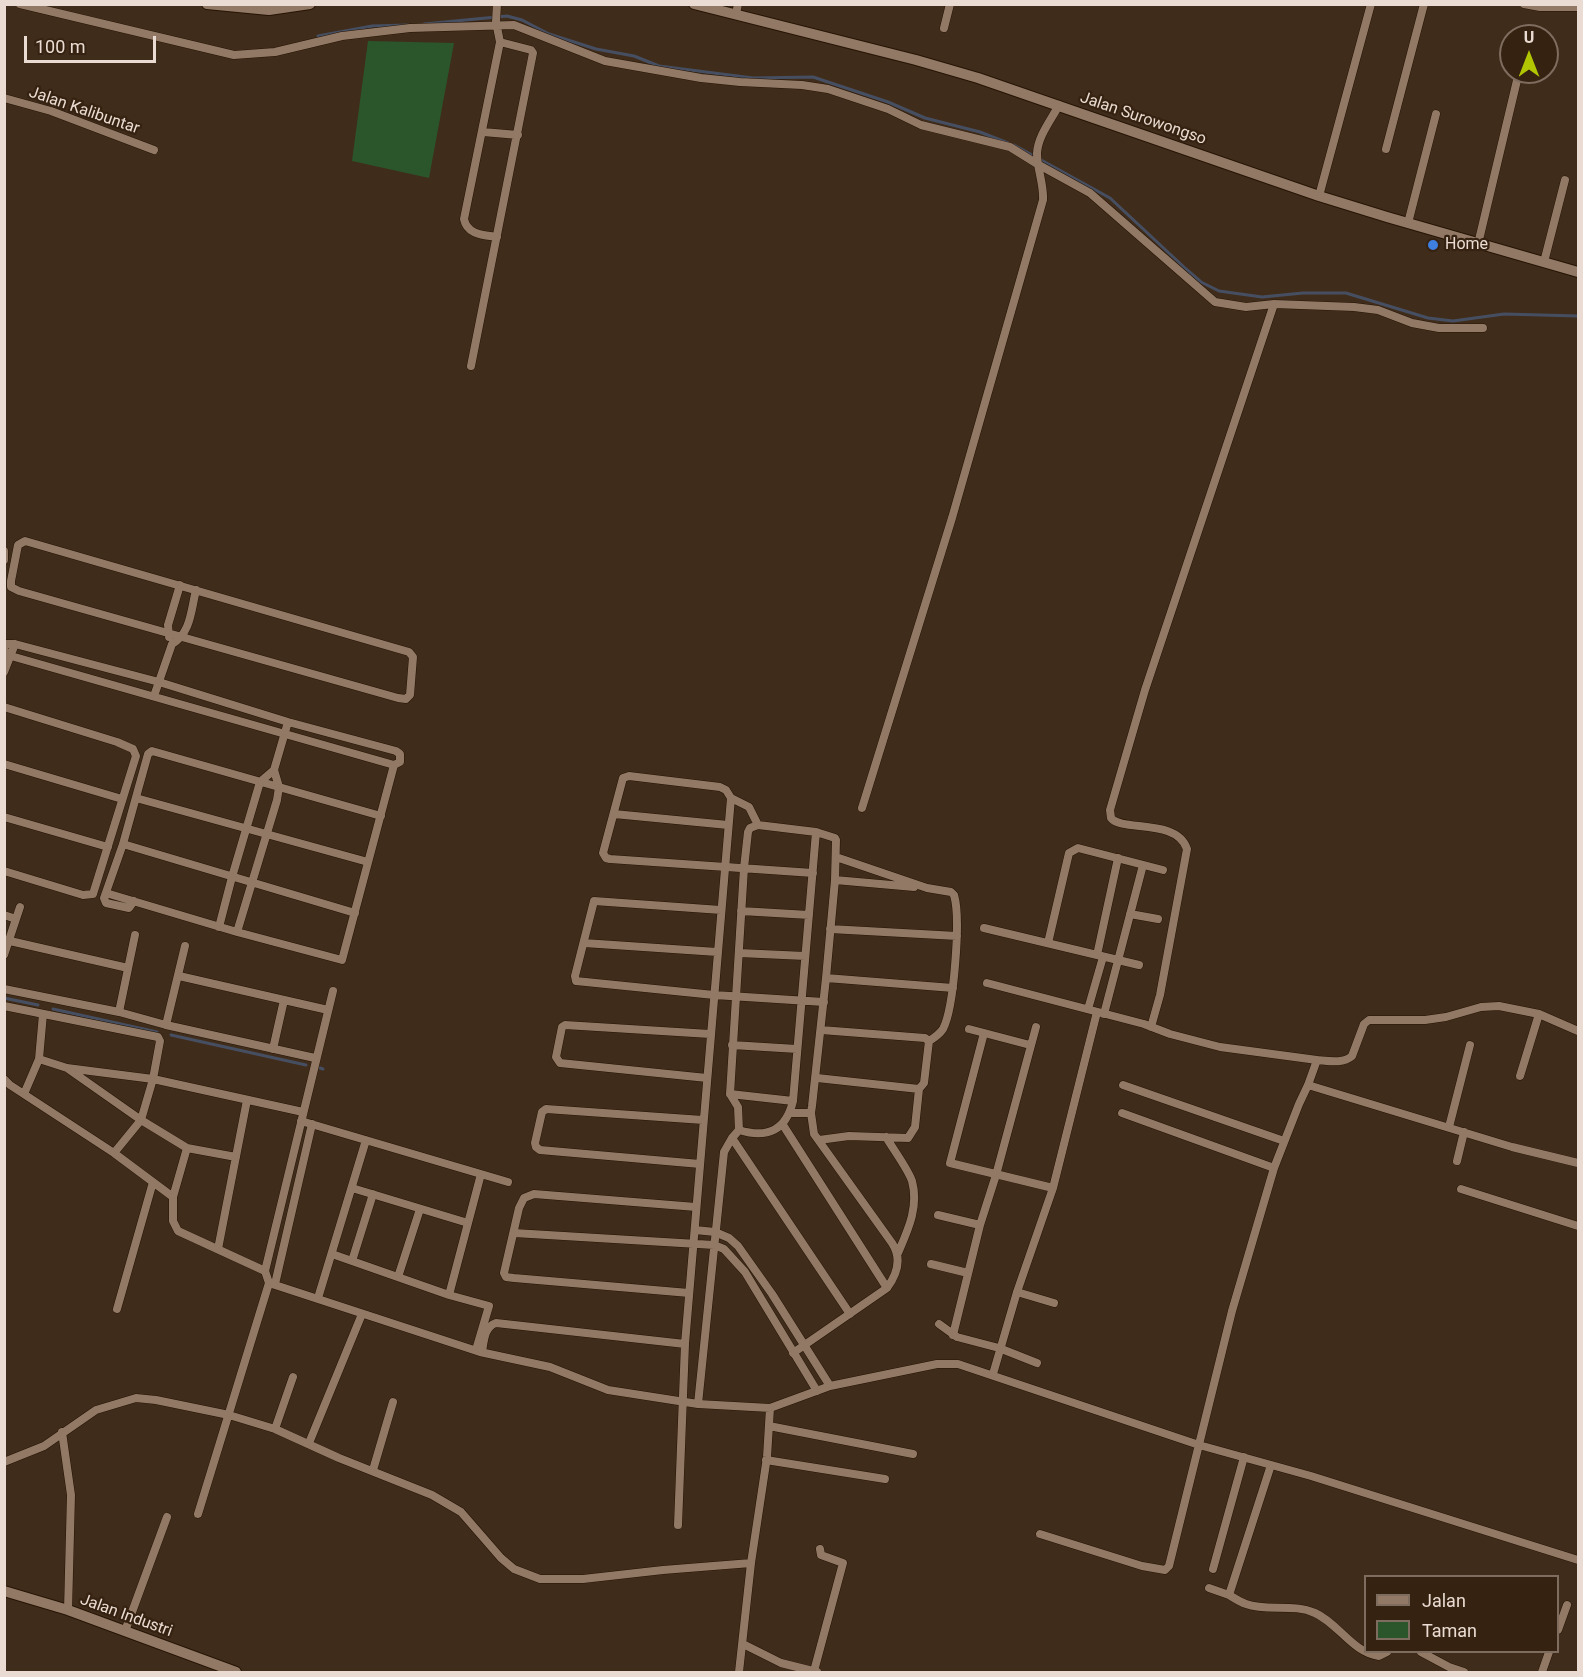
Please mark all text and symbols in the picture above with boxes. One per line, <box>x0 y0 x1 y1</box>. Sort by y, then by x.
scale bar <box>27 24 159 62</box>
north arrow <box>1499 24 1559 84</box>
text: U <box>1524 28 1534 47</box>
text: 100 m <box>35 36 86 57</box>
street label: Jalan Kalibuntar <box>26 83 142 139</box>
street label: Jalan Surowongso <box>1077 88 1209 150</box>
place label: Home <box>1445 235 1488 255</box>
marker: Home <box>1426 238 1440 252</box>
legend <box>1364 1575 1559 1653</box>
street label: Jalan Industri <box>77 1590 175 1642</box>
text: Jalan <box>1422 1590 1466 1611</box>
text: Taman <box>1422 1620 1477 1641</box>

